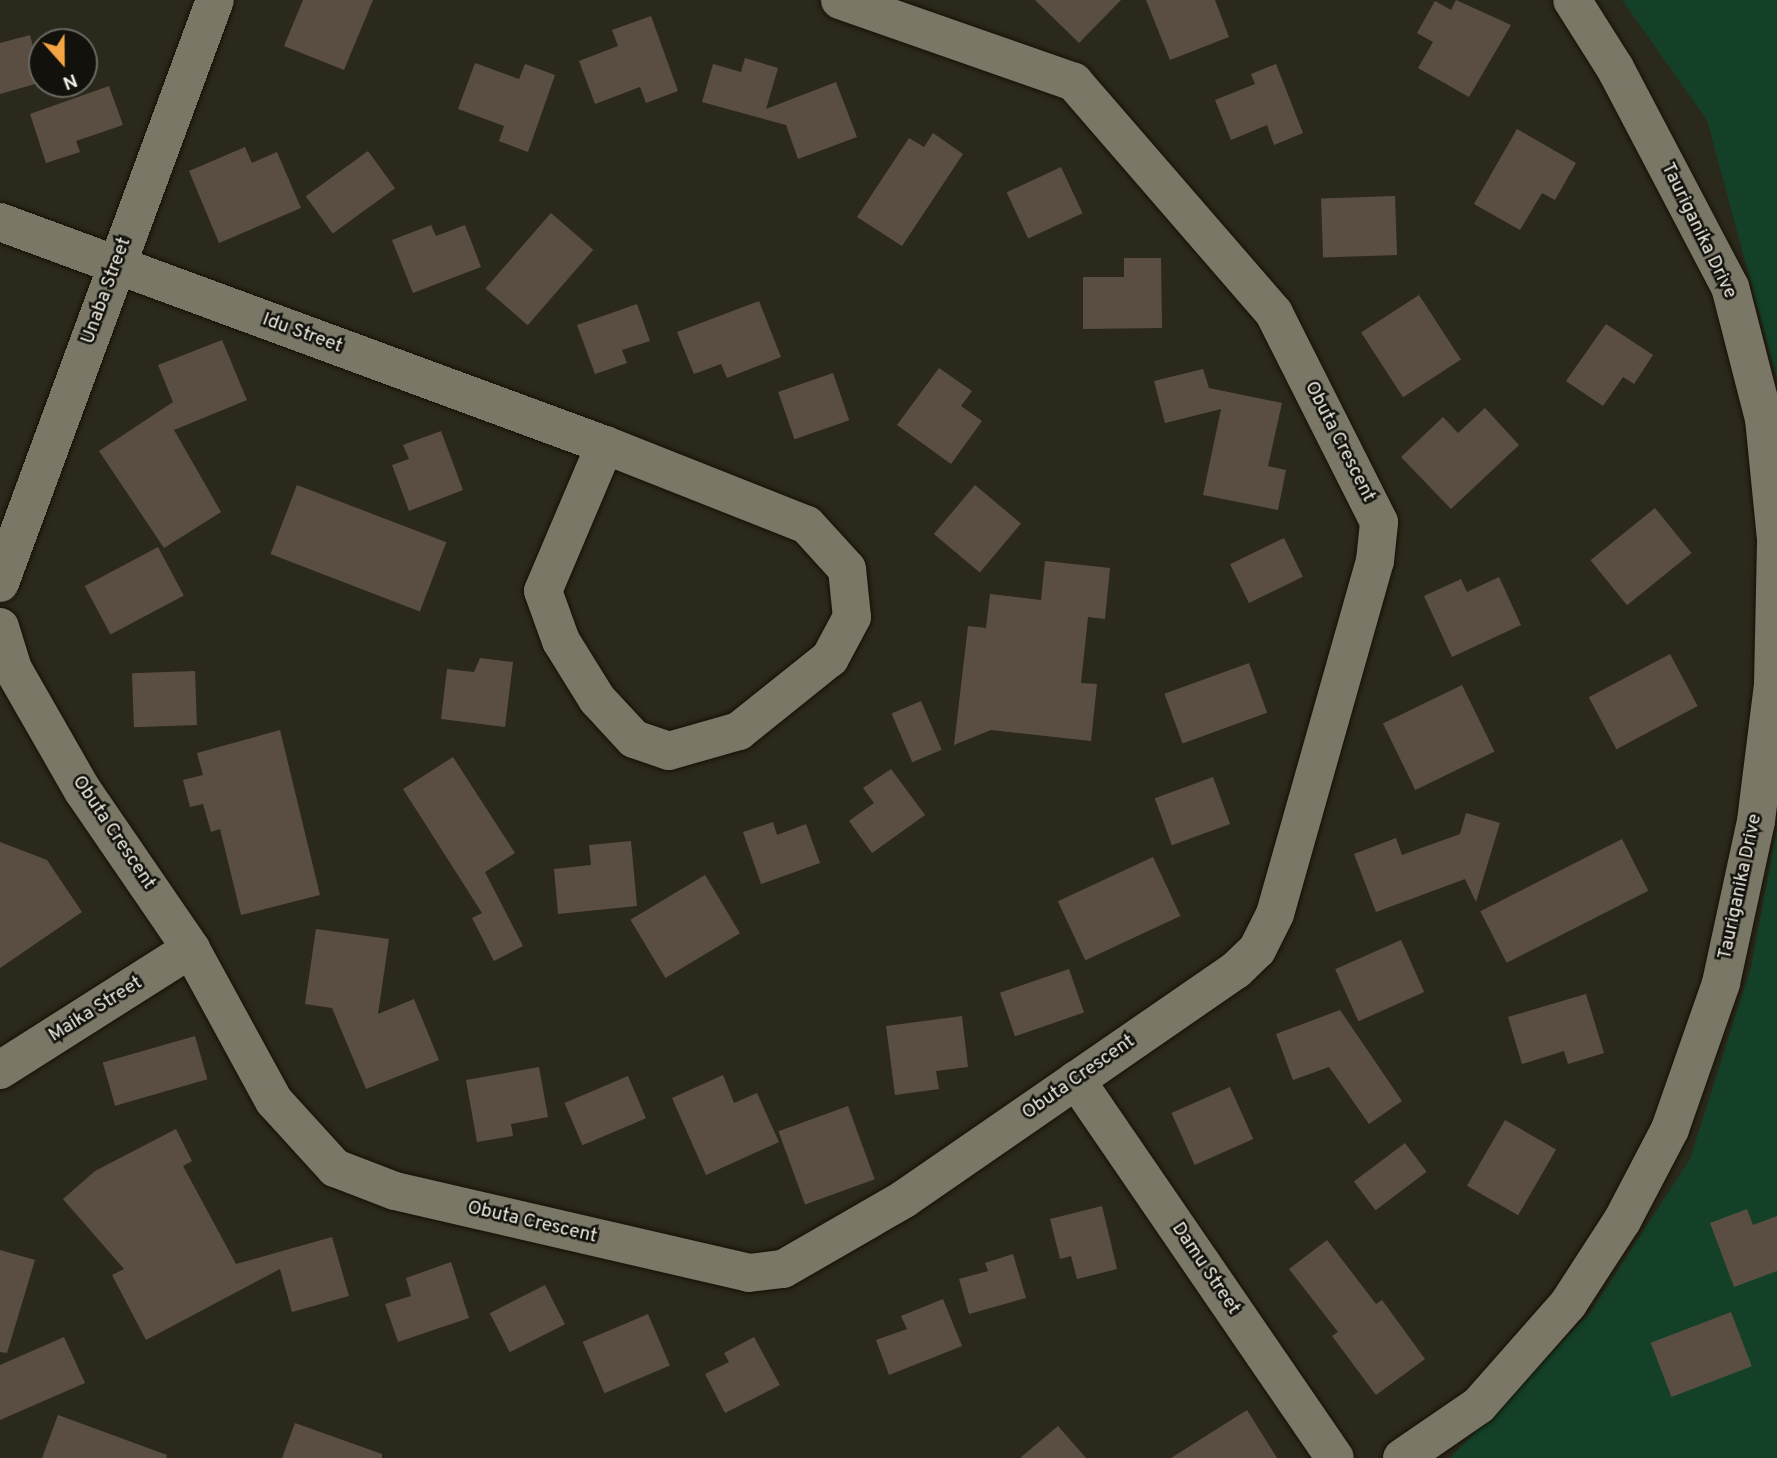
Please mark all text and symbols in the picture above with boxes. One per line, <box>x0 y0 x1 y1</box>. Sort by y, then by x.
north arrow <box>28 28 98 98</box>
text: N <box>59 67 80 94</box>
street label: Tauriganika Drive <box>1655 159 1741 303</box>
street label: Unaba Street <box>77 235 137 347</box>
street label: Idu Street <box>259 309 345 359</box>
street label: Obuta Crescent <box>1299 378 1379 506</box>
street label: Obuta Crescent <box>67 772 159 894</box>
street label: Tauriganika Drive <box>1714 812 1768 962</box>
street label: Maika Street <box>45 972 147 1048</box>
street label: Obuta Crescent <box>1018 1031 1140 1125</box>
street label: Obuta Crescent <box>465 1197 599 1249</box>
street label: Damu Street <box>1166 1219 1244 1319</box>

